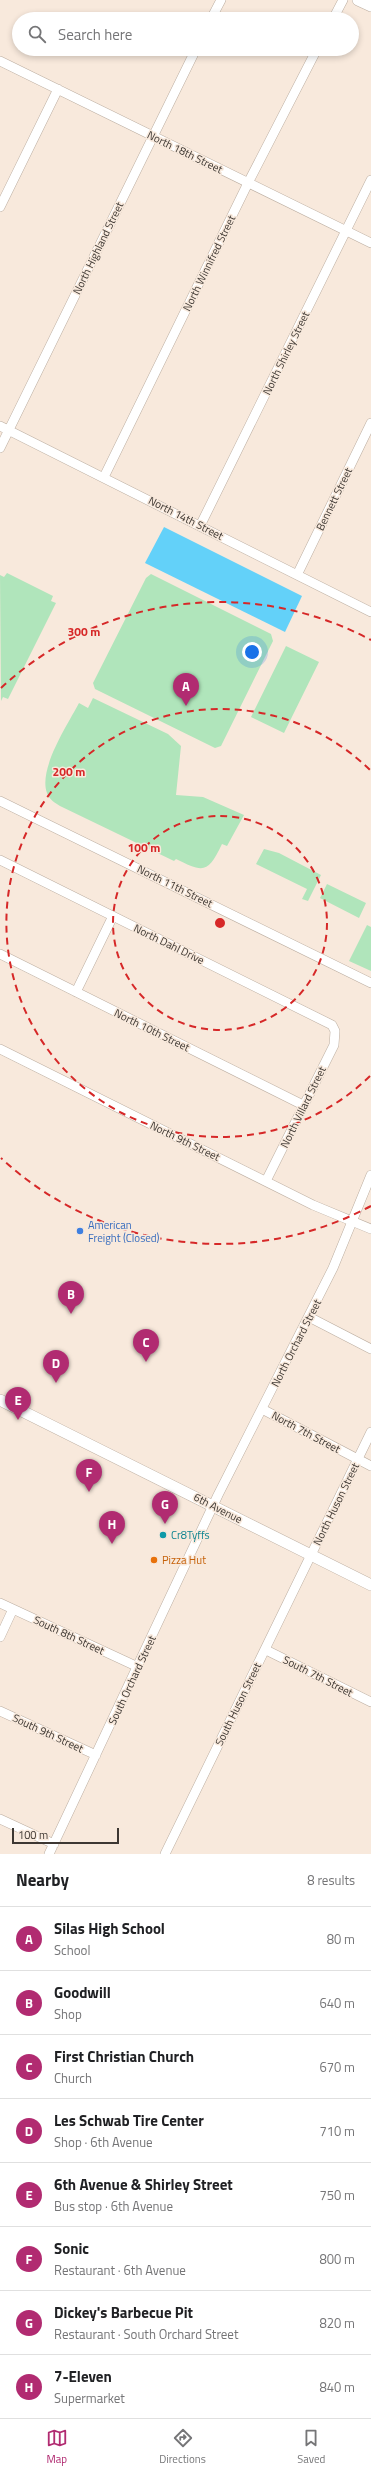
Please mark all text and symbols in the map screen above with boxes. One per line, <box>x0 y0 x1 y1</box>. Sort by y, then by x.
search box <box>12 12 359 56</box>
icon: search <box>26 23 48 45</box>
text: Search here <box>58 23 132 46</box>
street label: North 18th Street <box>145 127 225 177</box>
street label: North Highland Street <box>69 199 127 297</box>
street label: North Winnifred Street <box>179 212 239 314</box>
street label: North Shirley Street <box>259 308 313 398</box>
street label: Bennett Street <box>312 465 356 533</box>
street label: North 14th Street <box>146 492 226 544</box>
text: 300 m <box>68 622 100 641</box>
your location <box>242 642 262 662</box>
pin: A <box>173 673 199 706</box>
text: 200 m <box>53 762 85 781</box>
text: 100 m <box>128 838 160 857</box>
street label: North 11th Street <box>135 861 215 911</box>
centre of rings <box>213 916 227 930</box>
street label: North Dahl Drive <box>131 920 207 968</box>
street label: North 10th Street <box>112 1005 192 1055</box>
street label: North Villard Street <box>276 1063 330 1150</box>
street label: North 9th Street <box>147 1117 223 1165</box>
place label: American Freight (Closed) <box>88 1217 160 1246</box>
marker: American Freight (Closed) <box>75 1226 85 1236</box>
pin: B <box>58 1281 84 1314</box>
street label: North Orchard Street <box>267 1296 325 1390</box>
pin: C <box>133 1329 159 1362</box>
pin: D <box>43 1350 69 1383</box>
pin: E <box>5 1387 31 1420</box>
street label: North 7th Street <box>269 1407 343 1457</box>
pin: F <box>76 1459 102 1492</box>
street label: North Huson Street <box>309 1460 363 1548</box>
street label: 6th Avenue <box>191 1489 246 1527</box>
pin: G <box>152 1491 178 1524</box>
pin: H <box>99 1511 125 1544</box>
place label: Cr8Tyffs <box>171 1527 210 1543</box>
marker: Cr8Tyffs <box>158 1530 168 1540</box>
place label: Pizza Hut <box>162 1552 206 1568</box>
marker: Pizza Hut <box>149 1555 159 1565</box>
street label: South 8th Street <box>31 1612 107 1658</box>
street label: South Orchard Street <box>104 1632 160 1727</box>
street label: South 7th Street <box>280 1652 356 1701</box>
street label: South Huson Street <box>211 1660 265 1748</box>
street label: South 9th Street <box>10 1710 86 1756</box>
scale bar <box>12 1826 119 1845</box>
text: 100 m <box>18 1827 48 1843</box>
text: Nearby <box>16 1867 69 1893</box>
text: 8 results <box>307 1870 355 1890</box>
text: Silas High School <box>54 1917 165 1940</box>
text: A <box>25 1929 33 1949</box>
text: 80 m <box>327 1929 355 1949</box>
text: School <box>54 1940 90 1960</box>
text: Goodwill <box>54 1981 111 2004</box>
text: B <box>25 1993 33 2013</box>
text: 640 m <box>319 1993 355 2013</box>
text: Shop <box>54 2004 82 2024</box>
text: First Christian Church <box>54 2045 194 2068</box>
text: C <box>25 2057 33 2077</box>
text: 670 m <box>319 2057 355 2077</box>
text: Church <box>54 2068 92 2088</box>
text: Les Schwab Tire Center <box>54 2109 204 2132</box>
text: D <box>25 2121 33 2141</box>
text: 710 m <box>319 2121 355 2141</box>
text: Shop · 6th Avenue <box>54 2132 153 2152</box>
text: 6th Avenue & Shirley Street <box>54 2173 233 2196</box>
text: E <box>25 2185 33 2205</box>
text: 750 m <box>319 2185 355 2205</box>
text: Bus stop · 6th Avenue <box>54 2196 173 2216</box>
text: Sonic <box>54 2237 89 2260</box>
text: F <box>26 2249 32 2269</box>
text: 800 m <box>319 2249 355 2269</box>
text: Restaurant · 6th Avenue <box>54 2260 186 2280</box>
text: Dickey's Barbecue Pit <box>54 2301 193 2324</box>
text: G <box>25 2313 33 2333</box>
text: 820 m <box>319 2313 355 2333</box>
text: Restaurant · South Orchard Street <box>54 2324 238 2344</box>
text: 7-Eleven <box>54 2365 112 2388</box>
text: H <box>25 2377 33 2397</box>
text: 840 m <box>319 2377 355 2397</box>
text: Supermarket <box>54 2388 125 2408</box>
tab: Map <box>46 2427 68 2467</box>
tab: Directions <box>159 2427 206 2467</box>
tab: Saved <box>297 2427 325 2467</box>

